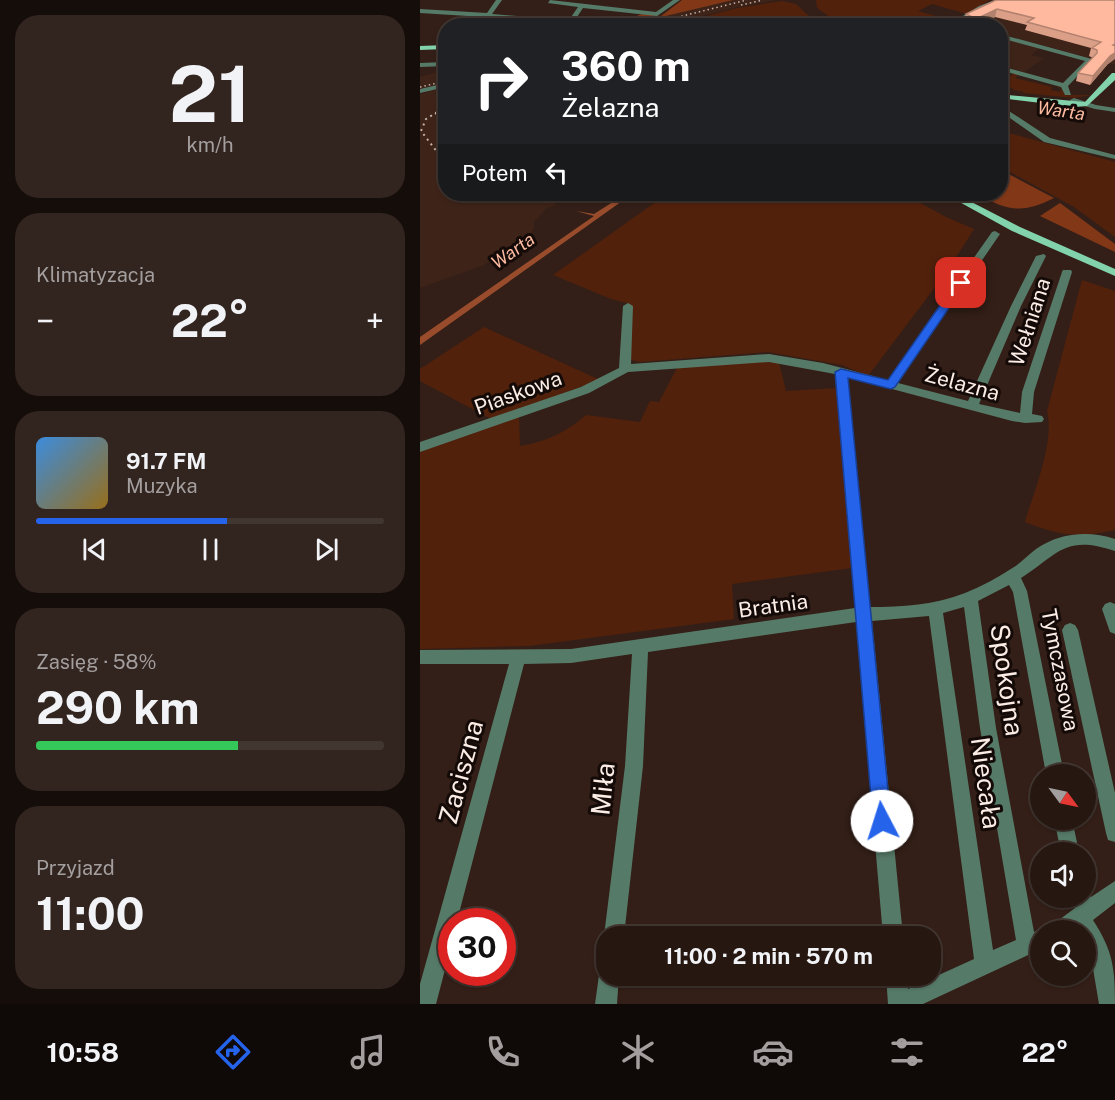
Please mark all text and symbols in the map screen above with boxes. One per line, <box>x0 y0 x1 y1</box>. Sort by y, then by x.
text: 360 m <box>561 41 691 90</box>
icon: right <box>462 42 540 120</box>
text: 21 <box>169 48 251 140</box>
text: Żelazna <box>561 91 659 123</box>
water label: Warta <box>1036 97 1086 124</box>
text: km/h <box>186 133 234 157</box>
icon: left <box>540 156 573 189</box>
text: Potem <box>462 160 528 186</box>
water label: Warta <box>487 228 538 273</box>
pin <box>935 257 986 308</box>
text: Klimatyzacja <box>36 263 155 287</box>
icon: arrive <box>944 266 977 299</box>
street label: Wełniana <box>1004 275 1055 369</box>
text: 22° <box>171 294 249 347</box>
text: − <box>36 302 54 340</box>
text: + <box>366 302 384 340</box>
street label: Żelazna <box>922 362 1002 406</box>
street label: Piaskowa <box>471 365 565 420</box>
text: 91.7 FM <box>126 448 206 474</box>
text: Muzyka <box>126 474 198 498</box>
icon: previous <box>78 533 111 566</box>
icon: pause <box>194 533 227 566</box>
icon: next <box>310 533 343 566</box>
street label: Bratnia <box>736 588 809 623</box>
street label: Tymczasowa <box>1036 607 1085 733</box>
street label: Spokojna <box>984 622 1031 738</box>
text: Zasięg · 58% <box>36 650 157 674</box>
text: 290 km <box>36 681 200 734</box>
street label: Zaciszna <box>432 716 489 827</box>
street label: Niecała <box>965 735 1008 831</box>
street label: Miła <box>584 761 621 817</box>
north arrow <box>1030 764 1096 830</box>
map controls <box>1030 764 1096 986</box>
position arrow <box>850 789 914 853</box>
button: sound <box>1030 842 1096 908</box>
text: Przyjazd <box>36 856 115 880</box>
text: 11:00 <box>36 887 145 940</box>
speed limit sign: 30 <box>438 908 516 986</box>
button: search <box>1030 920 1096 986</box>
text: 11:00 · 2 min · 570 m <box>664 943 873 969</box>
icon: directions <box>212 1031 254 1073</box>
icon: music <box>347 1031 389 1073</box>
icon: phone <box>482 1031 524 1073</box>
icon: climate <box>617 1031 659 1073</box>
icon: car <box>752 1031 794 1073</box>
icon: filters <box>886 1031 928 1073</box>
text: 10:58 <box>46 1036 119 1068</box>
text: 22° <box>1021 1036 1068 1068</box>

